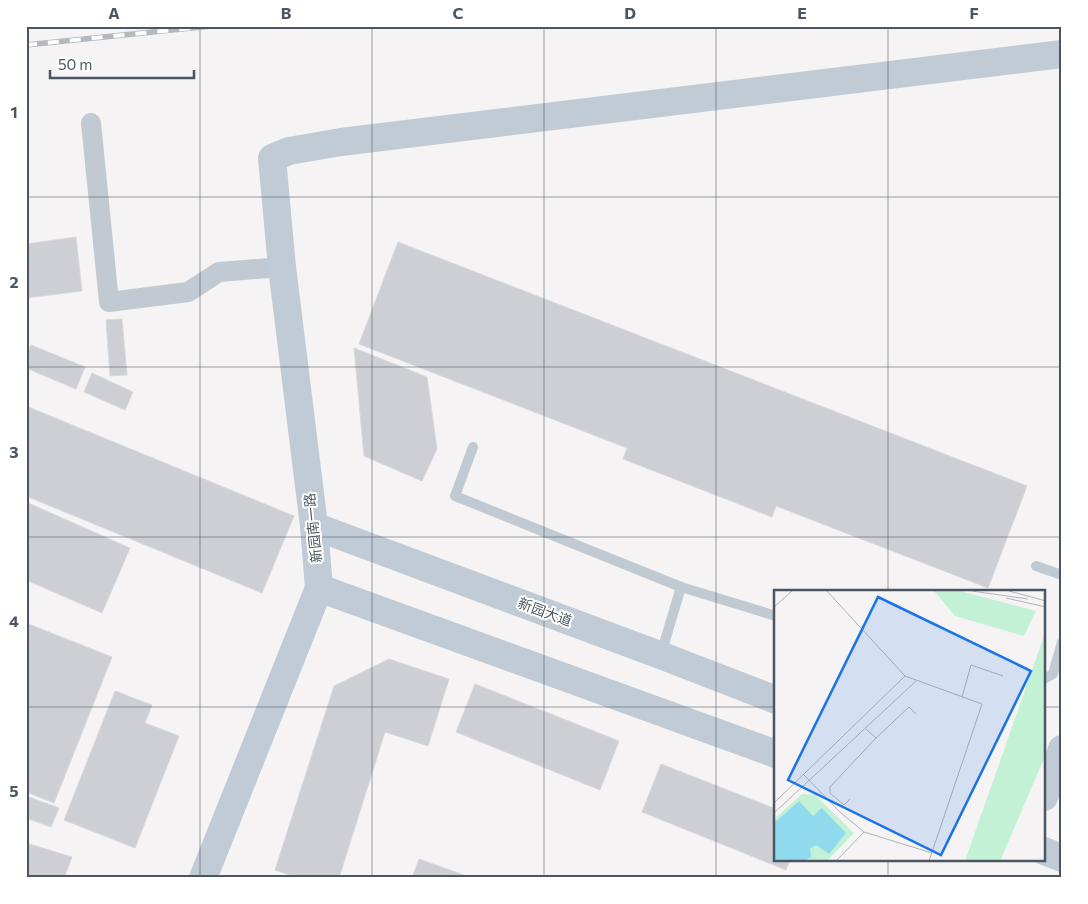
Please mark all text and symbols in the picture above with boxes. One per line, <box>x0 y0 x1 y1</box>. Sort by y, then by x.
text: A <box>108 3 120 22</box>
text: B <box>281 3 292 22</box>
text: C <box>453 3 464 22</box>
text: D <box>624 3 636 22</box>
text: E <box>797 3 807 22</box>
text: F <box>969 3 979 22</box>
scale bar <box>50 48 194 80</box>
text: 50 m <box>58 55 92 73</box>
text: 1 <box>10 102 18 121</box>
text: 2 <box>9 272 19 291</box>
text: 3 <box>9 442 19 461</box>
street label: 新园南一路 <box>300 492 325 564</box>
inset map <box>774 590 1046 862</box>
street label: 新园大道 <box>516 594 574 629</box>
text: 4 <box>9 611 19 630</box>
text: 5 <box>9 781 19 800</box>

